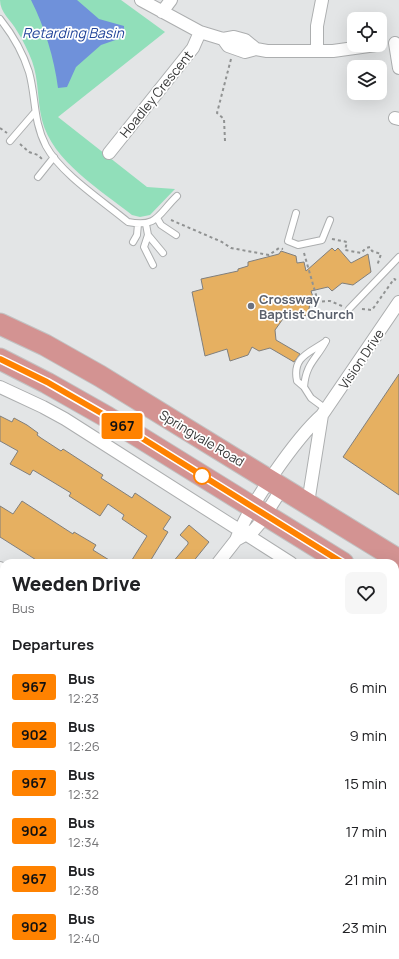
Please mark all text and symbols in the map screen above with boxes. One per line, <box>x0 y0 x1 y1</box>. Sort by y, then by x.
map controls <box>347 12 387 100</box>
button: locate <box>347 12 387 52</box>
water label: Retarding Basin <box>22 23 124 42</box>
street label: Hoadley Crescent <box>115 47 197 141</box>
button: layers <box>347 60 387 100</box>
place label: Crossway Baptist Church <box>259 290 354 323</box>
marker: Crossway Baptist Church <box>246 301 256 311</box>
street label: Vision Drive <box>334 325 388 393</box>
street label: Springvale Road <box>156 405 248 471</box>
line badge: 967 <box>99 413 145 439</box>
text: 967 <box>110 416 134 435</box>
unlabelled marker <box>193 467 211 485</box>
text: Weeden Drive <box>12 571 141 597</box>
button: heart <box>345 572 387 614</box>
text: Bus <box>12 599 35 617</box>
text: Departures <box>12 634 94 655</box>
text: Bus <box>68 668 95 689</box>
text: 967 <box>22 677 46 696</box>
text: 6 min <box>350 677 387 698</box>
text: 12:23 <box>68 689 99 707</box>
text: Bus <box>68 716 95 737</box>
text: 902 <box>21 725 47 744</box>
text: 9 min <box>350 725 387 746</box>
text: 12:26 <box>68 737 100 755</box>
text: Bus <box>68 764 95 785</box>
text: 967 <box>22 773 46 792</box>
text: 15 min <box>344 773 387 794</box>
text: 12:32 <box>68 785 99 803</box>
text: Bus <box>68 812 95 833</box>
text: 902 <box>21 821 47 840</box>
text: 17 min <box>345 821 387 842</box>
text: 12:34 <box>68 833 99 851</box>
text: Bus <box>68 860 95 881</box>
text: 967 <box>22 869 46 888</box>
text: 21 min <box>344 869 387 890</box>
text: 12:38 <box>68 881 99 899</box>
text: Bus <box>68 908 95 929</box>
text: 902 <box>21 917 47 936</box>
text: 23 min <box>342 917 387 938</box>
text: 12:40 <box>68 929 100 947</box>

